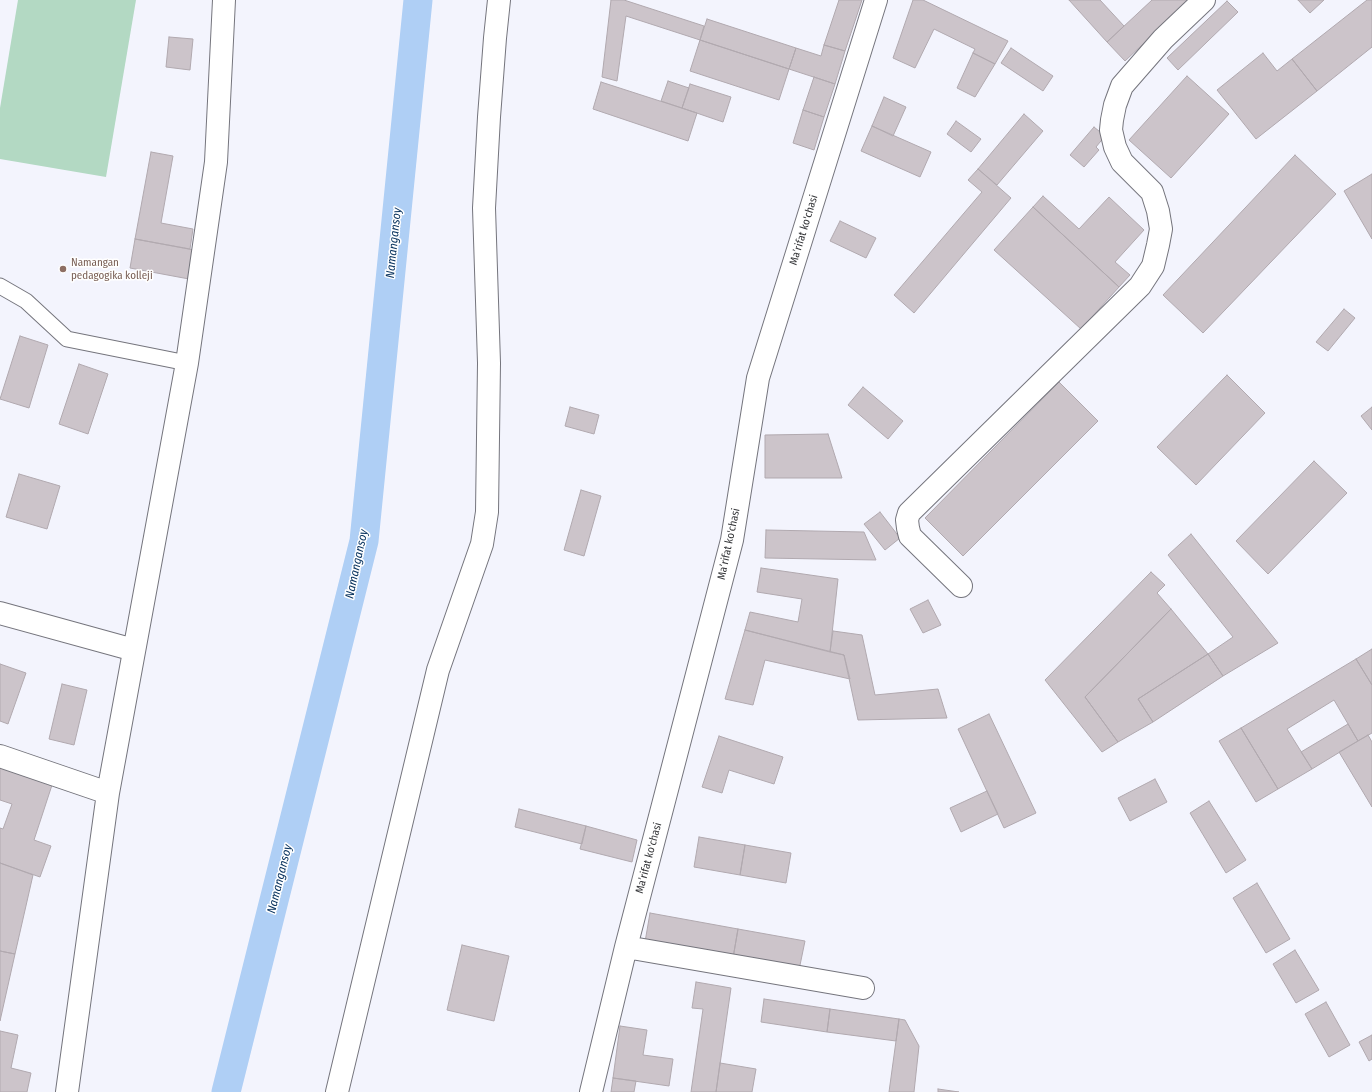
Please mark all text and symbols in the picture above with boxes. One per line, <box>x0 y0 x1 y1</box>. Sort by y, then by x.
street label: Maʼrifat ko'chasi <box>787 193 821 267</box>
water label: Namangansoy <box>383 207 405 279</box>
place label: Namangan pedagogika kolleji <box>71 256 153 282</box>
marker: Namangan pedagogika kolleji <box>58 264 68 274</box>
street label: Maʼrifat ko'chasi <box>715 507 743 581</box>
water label: Namangansoy <box>343 528 371 600</box>
street label: Maʼrifat ko'chasi <box>633 821 665 895</box>
water label: Namangansoy <box>264 843 296 915</box>

